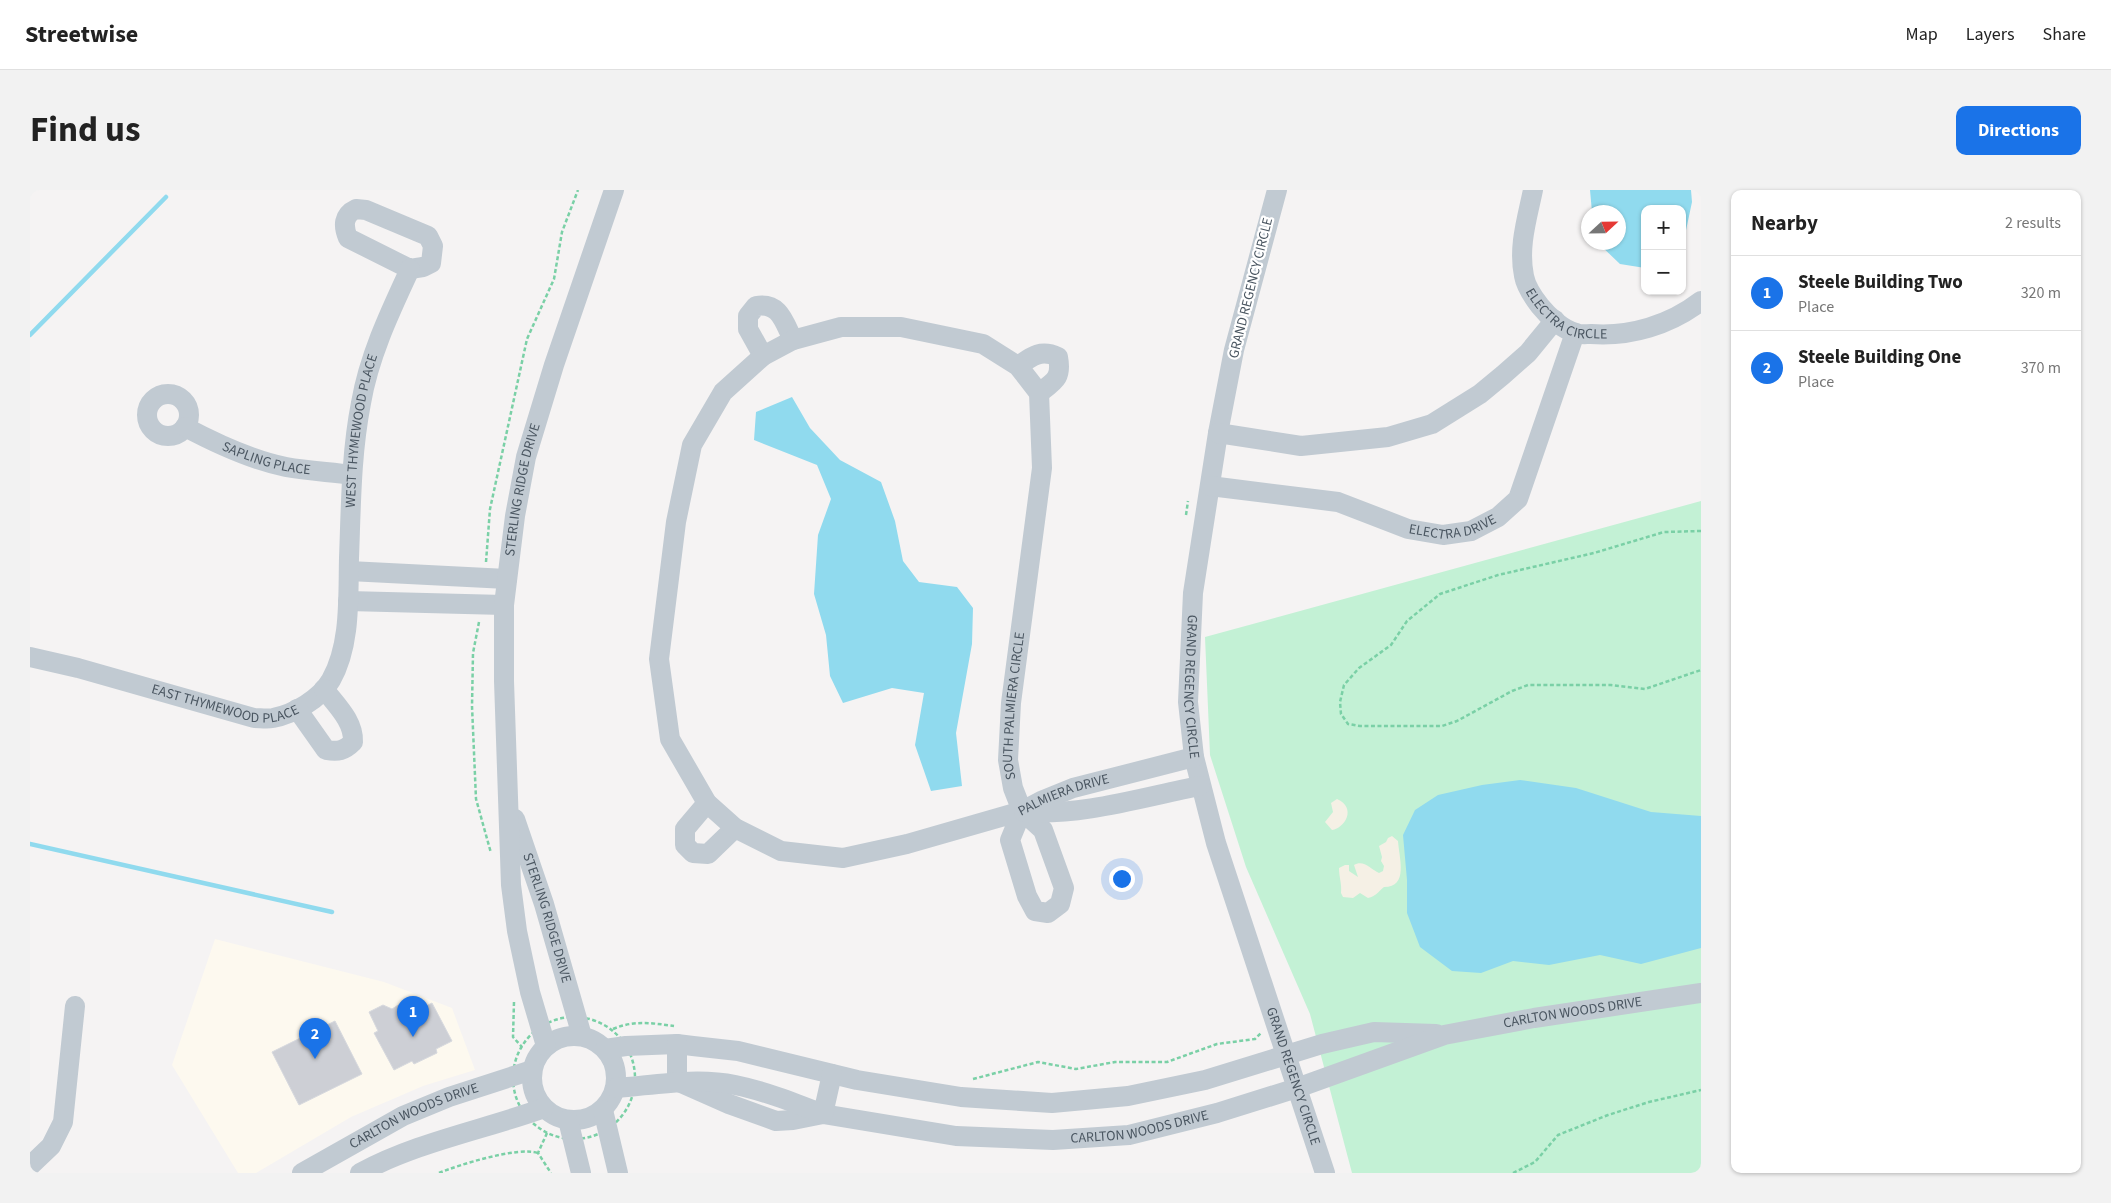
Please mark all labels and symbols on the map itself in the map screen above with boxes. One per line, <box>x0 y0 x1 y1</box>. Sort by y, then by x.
north arrow <box>1581 205 1626 250</box>
street label: GRAND REGENCY CIRCLE <box>1224 216 1278 360</box>
street label: ELECTRA CIRCLE <box>1520 284 1607 344</box>
street label: WEST THYMEWOOD PLACE <box>341 351 383 508</box>
street label: STERLING RIDGE DRIVE <box>500 421 546 557</box>
street label: SAPLING PLACE <box>219 437 312 480</box>
street label: ELECTRA DRIVE <box>1407 510 1500 545</box>
street label: GRAND REGENCY CIRCLE <box>1178 614 1204 760</box>
street label: SOUTH PALMIERA CIRCLE <box>998 631 1030 781</box>
street label: EAST THYMEWOOD PLACE <box>149 679 302 728</box>
street label: PALMIERA DRIVE <box>1015 769 1111 821</box>
street label: STERLING RIDGE DRIVE <box>517 850 576 985</box>
your location <box>1109 866 1135 892</box>
street label: CARLTON WOODS DRIVE <box>1502 992 1644 1034</box>
pin: 1 <box>397 996 429 1037</box>
street label: GRAND REGENCY CIRCLE <box>1261 1005 1325 1148</box>
pin: 2 <box>299 1018 331 1059</box>
street label: CARLTON WOODS DRIVE <box>346 1078 481 1154</box>
street label: CARLTON WOODS DRIVE <box>1070 1105 1211 1149</box>

